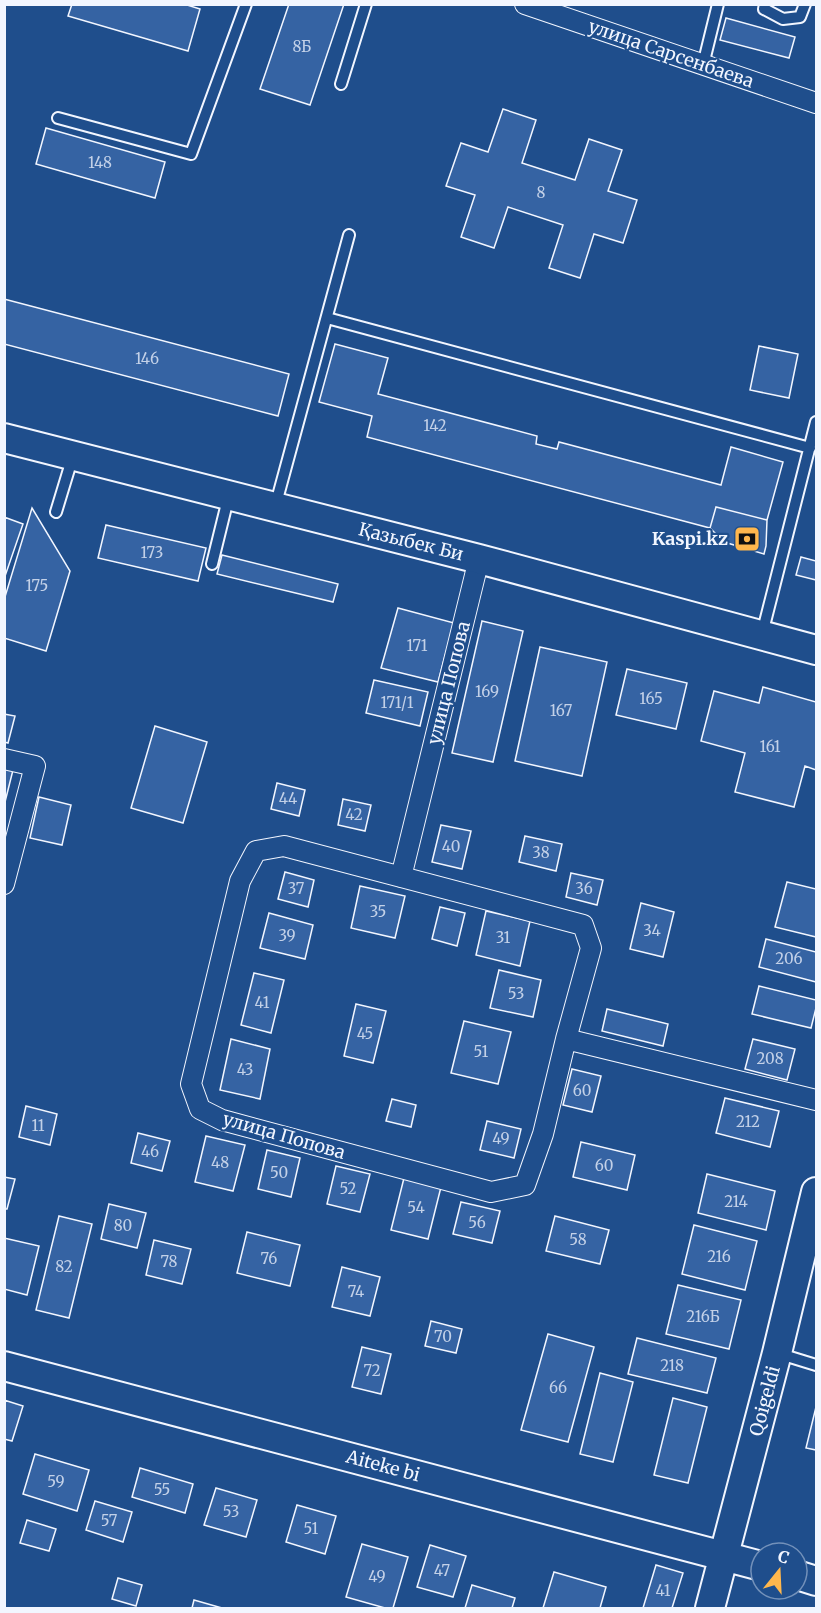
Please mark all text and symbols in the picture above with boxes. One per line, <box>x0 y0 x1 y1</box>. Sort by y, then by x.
street label: улица Сарсенбаева <box>585 14 757 93</box>
house number: 8Б <box>293 37 311 56</box>
house number: 148 <box>88 153 112 172</box>
house number: 8 <box>537 183 546 202</box>
house number: 146 <box>135 349 159 368</box>
house number: 142 <box>423 416 447 435</box>
street label: Қазыбек Би <box>356 517 466 566</box>
bank icon: Kaspi.kz <box>732 524 762 554</box>
place label: Kaspi.kz <box>652 527 728 550</box>
house number: 173 <box>141 543 163 562</box>
house number: 175 <box>26 576 48 595</box>
street label: улица Попова <box>422 618 475 747</box>
house number: 171 <box>407 636 428 655</box>
house number: 169 <box>475 682 499 701</box>
house number: 165 <box>639 689 663 708</box>
house number: 171/1 <box>381 693 414 712</box>
house number: 167 <box>550 701 573 720</box>
house number: 161 <box>759 737 781 756</box>
house number: 44 <box>279 789 297 808</box>
house number: 42 <box>345 805 363 824</box>
house number: 40 <box>442 837 460 856</box>
house number: 38 <box>532 843 550 862</box>
house number: 37 <box>288 879 305 898</box>
house number: 36 <box>575 879 593 898</box>
house number: 35 <box>370 902 386 921</box>
house number: 34 <box>643 921 661 940</box>
house number: 39 <box>278 926 296 945</box>
house number: 31 <box>496 928 511 947</box>
house number: 206 <box>775 949 803 968</box>
house number: 53 <box>508 984 524 1003</box>
house number: 41 <box>255 993 270 1012</box>
house number: 45 <box>357 1024 373 1043</box>
house number: 51 <box>474 1042 489 1061</box>
house number: 208 <box>756 1049 784 1068</box>
house number: 43 <box>237 1060 253 1079</box>
house number: 60 <box>573 1081 591 1100</box>
street label: улица Попова <box>220 1107 348 1164</box>
house number: 212 <box>736 1112 760 1131</box>
house number: 11 <box>31 1116 45 1135</box>
house number: 49 <box>492 1129 510 1148</box>
house number: 46 <box>141 1142 159 1161</box>
house number: 48 <box>211 1153 229 1172</box>
house number: 60 <box>595 1156 613 1175</box>
house number: 50 <box>270 1163 288 1182</box>
house number: 52 <box>339 1179 357 1198</box>
house number: 214 <box>724 1192 748 1211</box>
house number: 54 <box>407 1198 425 1217</box>
house number: 56 <box>468 1213 486 1232</box>
house number: 80 <box>114 1216 132 1235</box>
house number: 58 <box>569 1230 587 1249</box>
house number: 216 <box>707 1247 731 1266</box>
house number: 76 <box>261 1249 277 1268</box>
house number: 78 <box>160 1252 178 1271</box>
house number: 82 <box>55 1257 73 1276</box>
house number: 74 <box>348 1282 364 1301</box>
house number: 216Б <box>686 1307 720 1326</box>
house number: 70 <box>434 1327 452 1346</box>
house number: 218 <box>660 1356 684 1375</box>
house number: 72 <box>363 1361 381 1380</box>
street label: Qoigeldi <box>744 1363 785 1439</box>
house number: 66 <box>549 1378 567 1397</box>
street label: Aiteke bi <box>343 1444 423 1486</box>
house number: 59 <box>47 1472 65 1491</box>
house number: 55 <box>154 1480 170 1499</box>
house number: 53 <box>223 1502 239 1521</box>
house number: 57 <box>101 1511 118 1530</box>
house number: 51 <box>304 1519 319 1538</box>
north arrow <box>749 1541 809 1601</box>
text: С <box>776 1546 792 1568</box>
house number: 47 <box>434 1561 451 1580</box>
house number: 49 <box>368 1567 386 1586</box>
house number: 41 <box>656 1581 671 1600</box>

